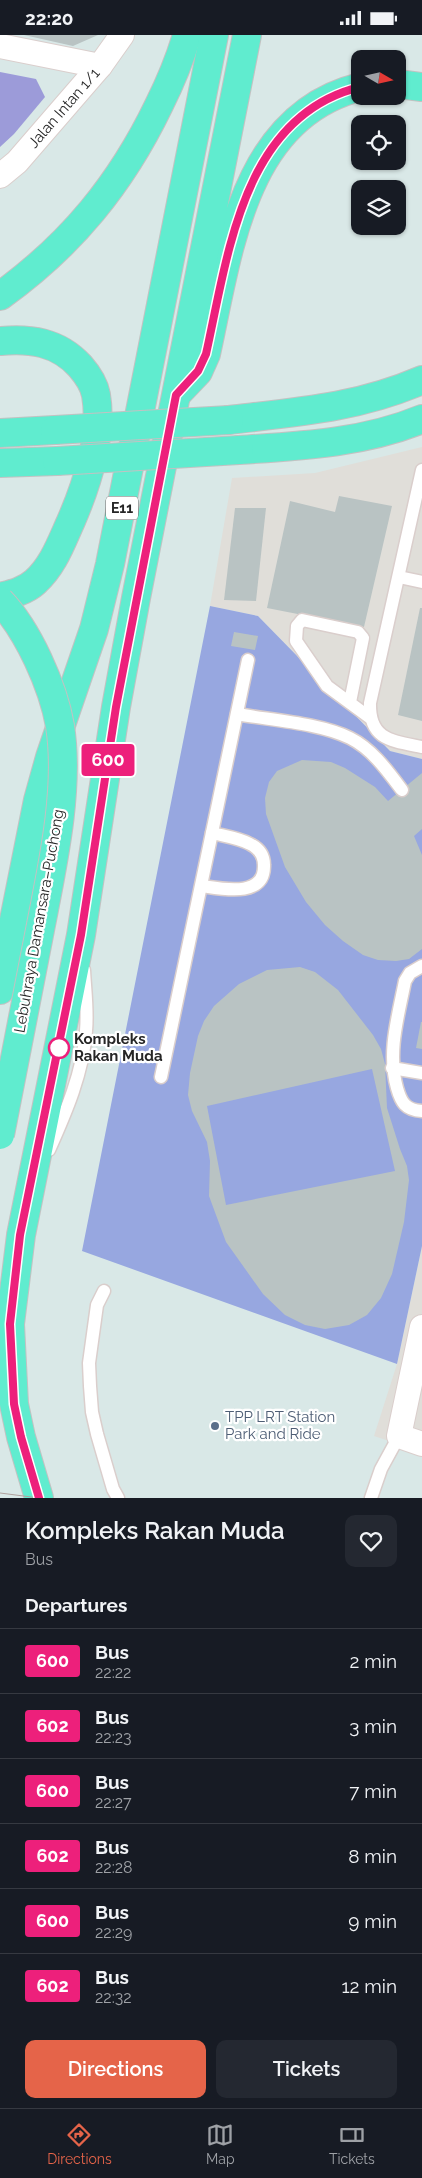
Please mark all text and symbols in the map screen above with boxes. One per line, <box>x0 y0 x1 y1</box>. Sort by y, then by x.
text: 22:20 <box>25 7 74 29</box>
north arrow <box>351 50 406 105</box>
map controls <box>351 50 406 235</box>
street label: Jalan Intan 1/1 <box>24 64 104 152</box>
button: locate <box>351 115 406 170</box>
button: layers <box>351 180 406 235</box>
road number: E11 <box>106 497 138 519</box>
line badge: 600 <box>79 744 137 776</box>
text: 600 <box>91 749 125 770</box>
street label: Lebuhraya Damansara–Puchong <box>10 808 68 1034</box>
place label: Kompleks Rakan Muda <box>74 1030 163 1065</box>
marker: Kompleks Rakan Muda <box>48 1037 70 1059</box>
place label: TPP LRT Station Park and Ride <box>225 1408 335 1443</box>
marker: TPP LRT Station Park and Ride <box>209 1420 221 1432</box>
button: heart <box>345 1515 397 1567</box>
text: Kompleks Rakan Muda <box>25 1516 285 1545</box>
text: Bus <box>25 1550 53 1569</box>
text: Departures <box>25 1594 127 1616</box>
text: Bus <box>95 1641 129 1663</box>
text: 600 <box>36 1650 69 1671</box>
text: 2 min <box>350 1650 397 1672</box>
text: 22:22 <box>95 1663 131 1682</box>
text: Bus <box>95 1706 129 1728</box>
text: 602 <box>36 1715 69 1736</box>
text: 3 min <box>349 1715 397 1737</box>
text: 22:23 <box>95 1728 132 1747</box>
text: Bus <box>95 1771 129 1793</box>
text: 600 <box>36 1780 69 1801</box>
text: 7 min <box>349 1780 397 1802</box>
text: 22:27 <box>95 1793 132 1812</box>
text: Bus <box>95 1836 129 1858</box>
text: 602 <box>36 1845 69 1866</box>
text: 8 min <box>348 1845 397 1867</box>
text: 22:28 <box>95 1858 133 1877</box>
text: Bus <box>95 1901 129 1923</box>
text: 600 <box>36 1910 69 1931</box>
text: 9 min <box>348 1910 397 1932</box>
text: 22:29 <box>95 1923 132 1942</box>
text: Bus <box>95 1966 129 1988</box>
text: 602 <box>36 1975 69 1996</box>
text: 12 min <box>341 1975 397 1997</box>
text: 22:32 <box>95 1988 132 2007</box>
button: Directions <box>25 2040 206 2098</box>
button: Tickets <box>216 2040 397 2098</box>
tab: Directions <box>47 2121 112 2167</box>
tab: Map <box>206 2121 235 2167</box>
tab: Tickets <box>329 2121 375 2167</box>

